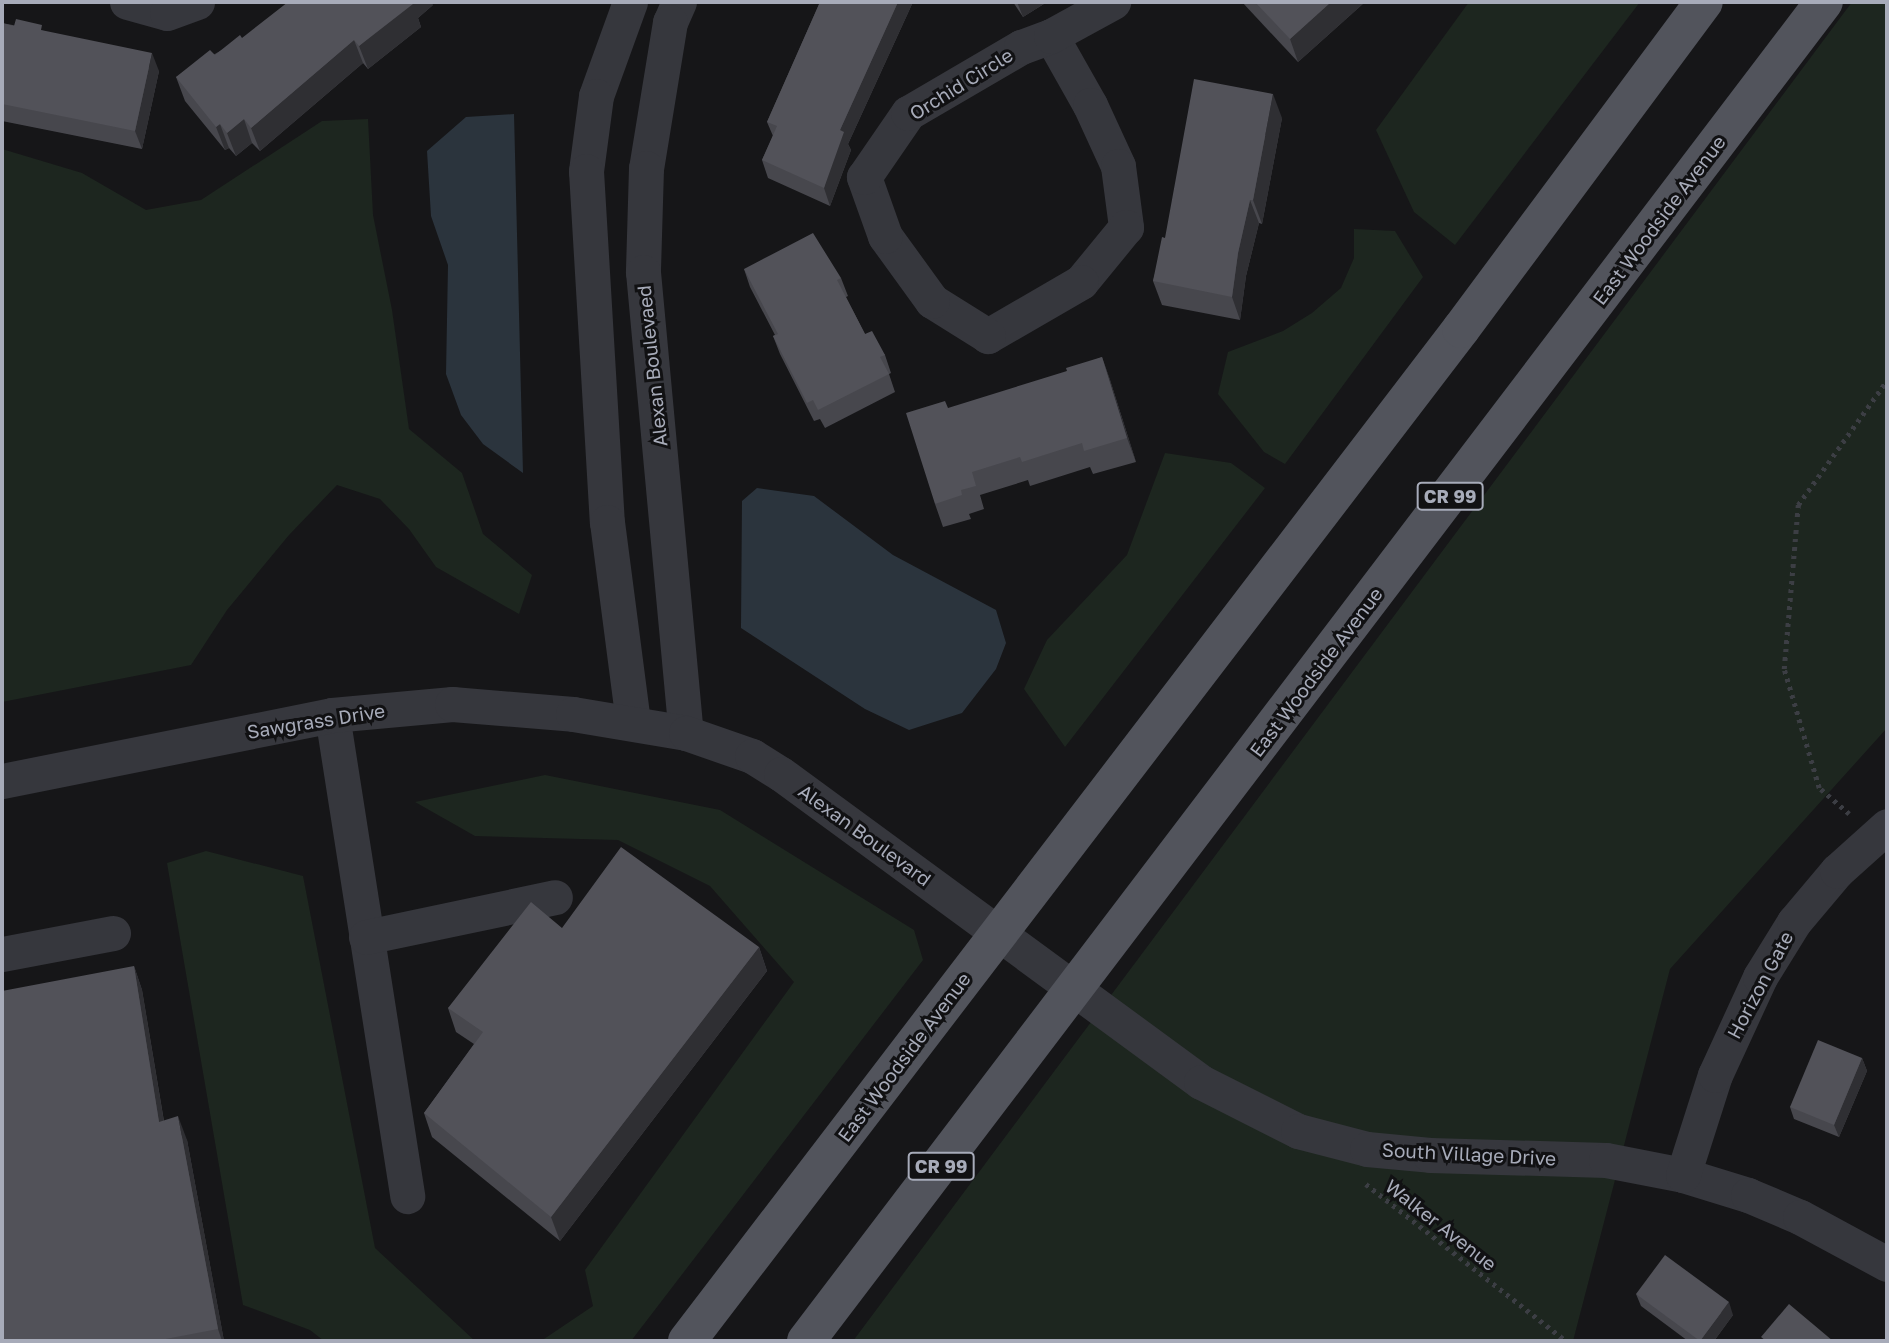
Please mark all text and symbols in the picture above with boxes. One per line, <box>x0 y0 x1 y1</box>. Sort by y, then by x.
street label: Orchid Circle <box>905 43 1017 125</box>
street label: East Woodside Avenue <box>1588 131 1730 309</box>
street label: Alexan Boulevaed <box>632 284 672 448</box>
road number: CR 99 <box>1415 482 1485 510</box>
street label: East Woodside Avenue <box>1245 583 1387 761</box>
street label: Sawgrass Drive <box>245 699 387 743</box>
street label: Alexan Boulevard <box>794 779 936 891</box>
street label: Horizon Gate <box>1722 927 1798 1043</box>
street label: East Woodside Avenue <box>833 968 975 1146</box>
street label: South Village Drive <box>1381 1138 1557 1170</box>
road number: CR 99 <box>906 1152 976 1181</box>
street label: Walker Avenue <box>1381 1174 1501 1276</box>

